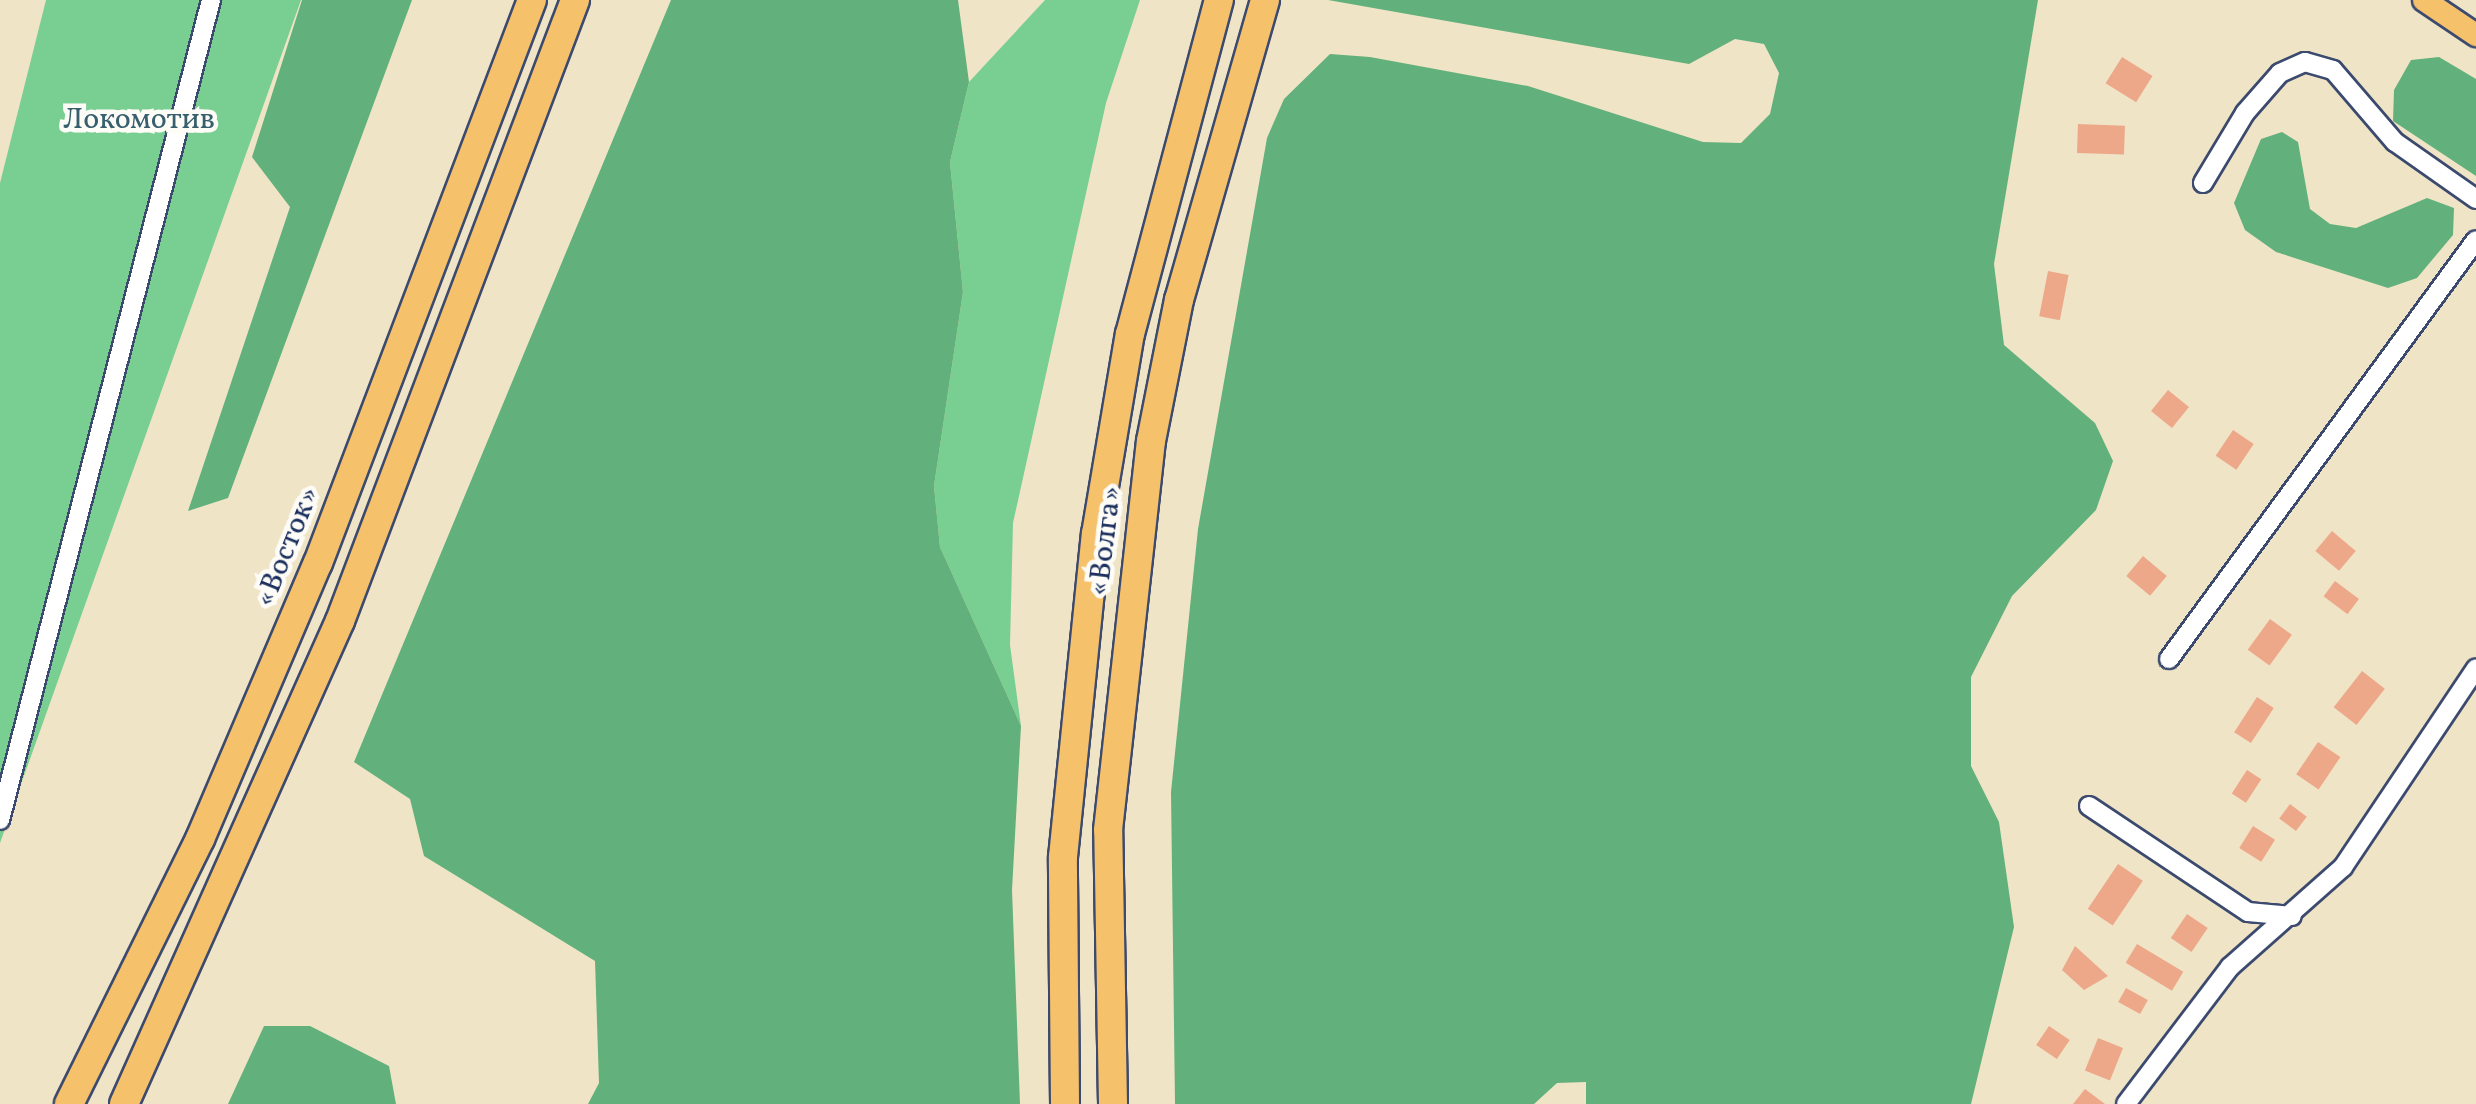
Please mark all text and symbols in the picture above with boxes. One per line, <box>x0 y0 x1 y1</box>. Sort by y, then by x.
park label: Локомотив <box>63 102 215 138</box>
street label: «Восток» <box>248 482 328 612</box>
street label: «Волга» <box>1081 484 1131 598</box>

